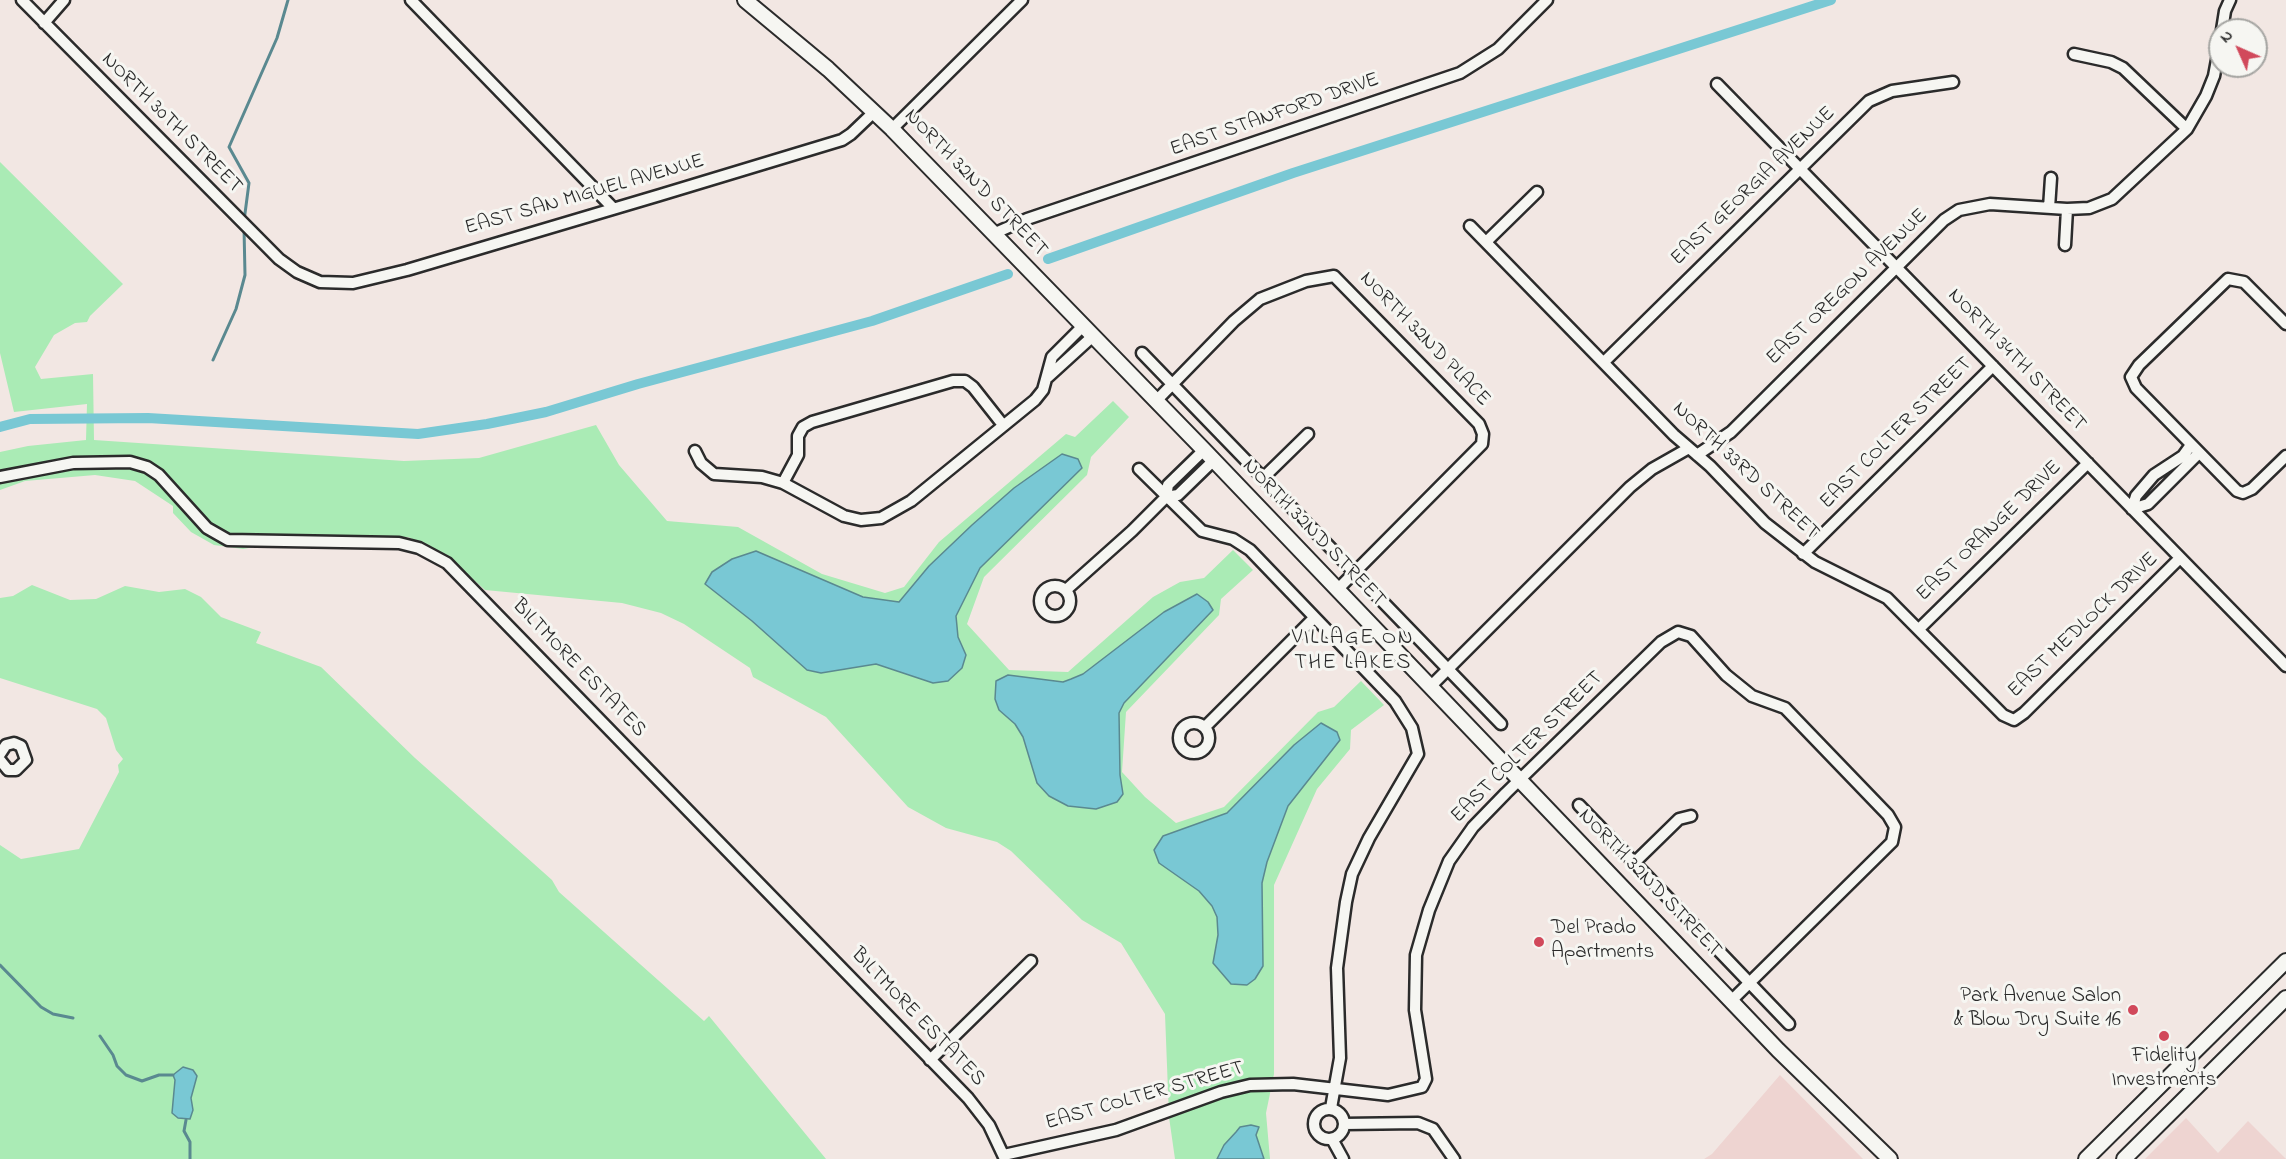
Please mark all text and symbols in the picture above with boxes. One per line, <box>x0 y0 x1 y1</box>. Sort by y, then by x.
north arrow <box>2208 18 2268 78</box>
text: N <box>2214 24 2239 49</box>
street label: NORTH 30TH STREET <box>95 48 247 200</box>
street label: EAST STANFORD DRIVE <box>1167 68 1383 164</box>
street label: EAST GEORGIA AVENUE <box>1667 102 1841 272</box>
street label: NORTH 32ND STREET <box>898 105 1052 263</box>
street label: EAST SAN MIGUEL AVENUE <box>462 150 708 242</box>
street label: EAST OREGON AVENUE <box>1762 204 1934 372</box>
street label: NORTH 32ND PLACE <box>1353 267 1495 413</box>
street label: NORTH 34TH STREET <box>1941 284 2091 438</box>
street label: EAST COLTER STREET <box>1816 353 1978 515</box>
street label: NORTH 33RD STREET <box>1666 397 1824 547</box>
street label: NORTH 32ND STREET <box>1236 455 1390 613</box>
street label: EAST ORANGE DRIVE <box>1912 456 2068 608</box>
street label: EAST MEDLOCK DRIVE <box>2004 548 2164 704</box>
street label: BILTMORE ESTATES <box>505 594 651 744</box>
district label: VILLAGE ON THE LAKES <box>1292 626 1414 678</box>
street label: EAST COLTER STREET <box>1447 667 1609 829</box>
street label: NORTH 32ND STREET <box>1572 805 1726 963</box>
place label: Del Prado Apartments <box>1551 917 1654 967</box>
marker: Del Prado Apartments <box>1532 935 1546 949</box>
street label: BILTMORE ESTATES <box>844 943 990 1093</box>
place label: Park Avenue Salon & Blow Dry Suite 16 <box>1954 985 2121 1035</box>
marker: Park Avenue Salon & Blow Dry Suite 16 <box>2126 1003 2140 1017</box>
marker: Fidelity Investments <box>2157 1029 2171 1043</box>
place label: Fidelity Investments <box>2112 1045 2216 1095</box>
street label: EAST COLTER STREET <box>1043 1057 1247 1137</box>

